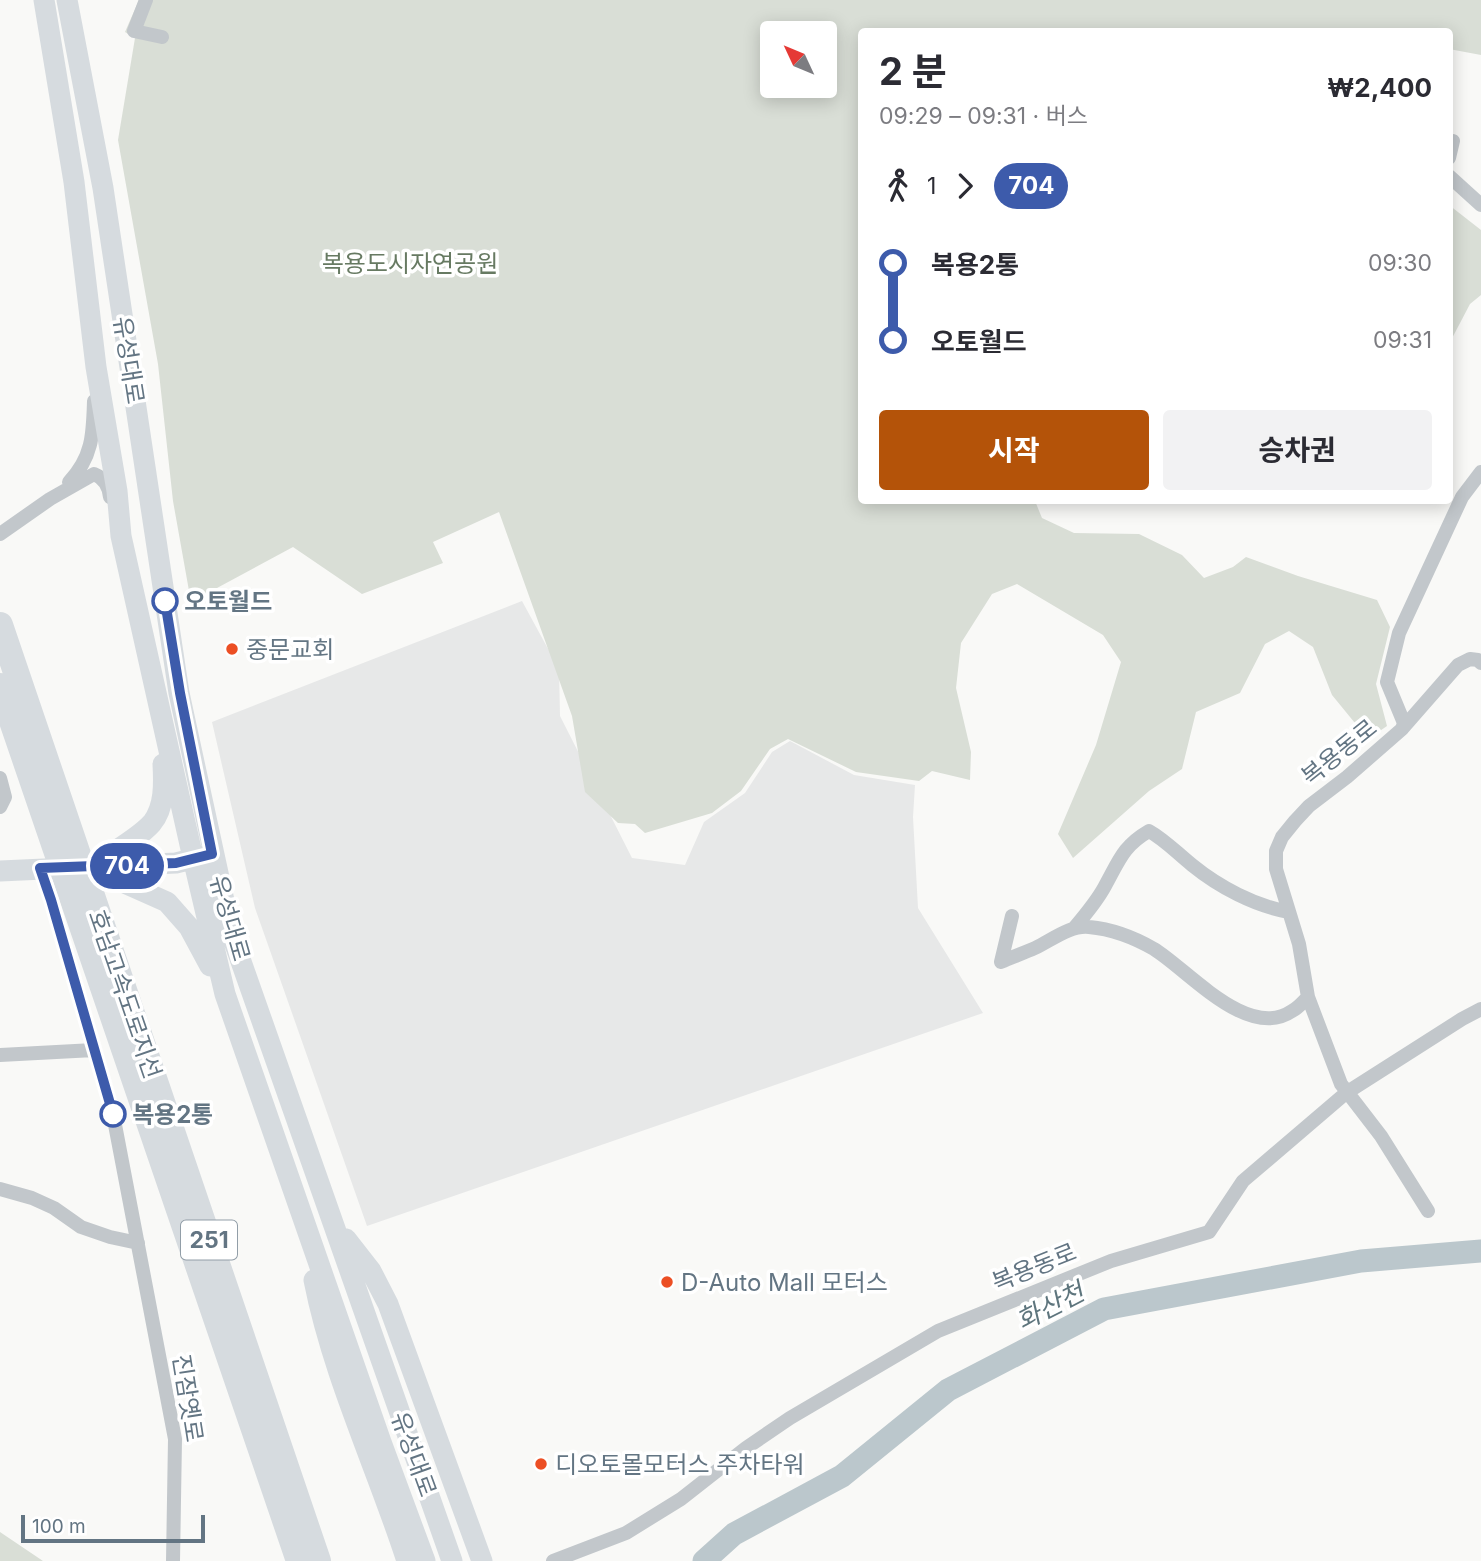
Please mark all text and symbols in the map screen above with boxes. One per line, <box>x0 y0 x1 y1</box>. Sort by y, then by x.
north arrow <box>760 21 836 98</box>
map controls <box>760 21 837 98</box>
text: 2 분 <box>879 48 947 94</box>
text: ₩2,400 <box>1327 72 1432 103</box>
text: 09:29 – 09:31 · 버스 <box>879 102 1088 130</box>
icon: walk <box>879 167 917 205</box>
icon: forward <box>946 167 984 205</box>
text: 704 <box>1008 171 1054 200</box>
text: 1 <box>927 172 936 200</box>
park label: 복용도시자연공원 <box>322 249 498 278</box>
text: 복용2통 <box>931 249 1019 280</box>
text: 09:30 <box>1368 249 1432 277</box>
street label: 유성대로 <box>108 314 150 406</box>
text: 오토월드 <box>931 326 1027 357</box>
text: 09:31 <box>1373 326 1432 354</box>
button: 시작 <box>879 410 1149 490</box>
button: 승차권 <box>1163 410 1432 490</box>
place label: 오토월드 <box>184 587 272 616</box>
marker: 오토월드 <box>152 588 178 614</box>
place label: 중문교회 <box>246 635 334 664</box>
marker: 중문교회 <box>224 641 240 657</box>
street label: 복용동로 <box>1296 713 1382 791</box>
line badge: 704 <box>87 843 167 889</box>
text: 704 <box>104 851 150 880</box>
street label: 유성대로 <box>204 872 256 964</box>
street label: 호남고속도로지선 <box>83 906 167 1082</box>
place label: 복용2통 <box>132 1100 213 1129</box>
marker: 복용2통 <box>100 1101 126 1127</box>
road number: 251 <box>181 1220 237 1260</box>
street label: 복용동로 <box>988 1237 1080 1297</box>
place label: D-Auto Mall 모터스 <box>681 1268 888 1297</box>
marker: D-Auto Mall 모터스 <box>659 1274 675 1290</box>
water label: 화산천 <box>1011 1275 1092 1336</box>
street label: 진잠옛로 <box>167 1352 209 1444</box>
street label: 유성대로 <box>385 1408 443 1500</box>
place label: 디오토몰모터스 주차타워 <box>555 1450 805 1479</box>
marker: 디오토몰모터스 주차타워 <box>533 1456 549 1472</box>
scale bar <box>21 1512 205 1544</box>
text: 100 m <box>32 1515 86 1538</box>

